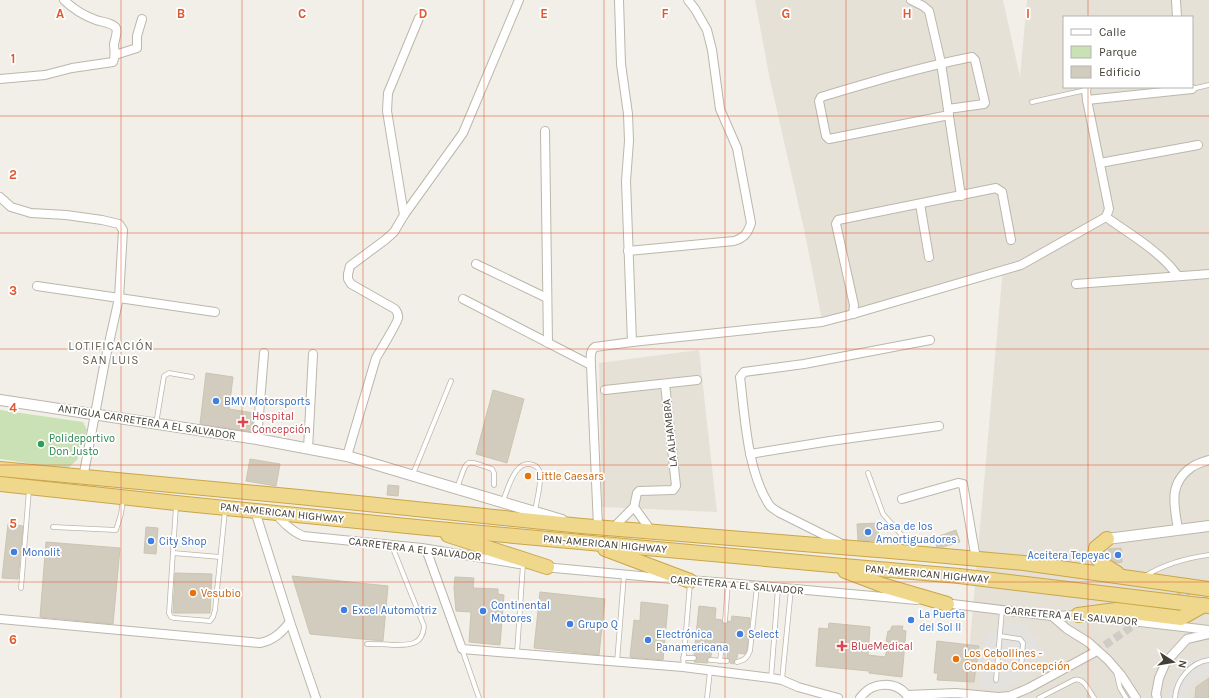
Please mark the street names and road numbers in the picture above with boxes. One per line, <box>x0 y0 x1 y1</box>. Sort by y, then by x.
street label: LA ALHAMBRA <box>660 398 680 468</box>
street label: ANTIGUA CARRETERA A EL SALVADOR <box>57 402 237 442</box>
street label: PAN-AMERICAN HIGHWAY <box>219 500 345 526</box>
street label: PAN-AMERICAN HIGHWAY <box>542 532 668 556</box>
street label: CARRETERA A EL SALVADOR <box>348 534 482 564</box>
street label: PAN-AMERICAN HIGHWAY <box>864 562 990 586</box>
street label: CARRETERA A EL SALVADOR <box>670 573 804 597</box>
street label: CARRETERA A EL SALVADOR <box>1004 604 1138 628</box>

